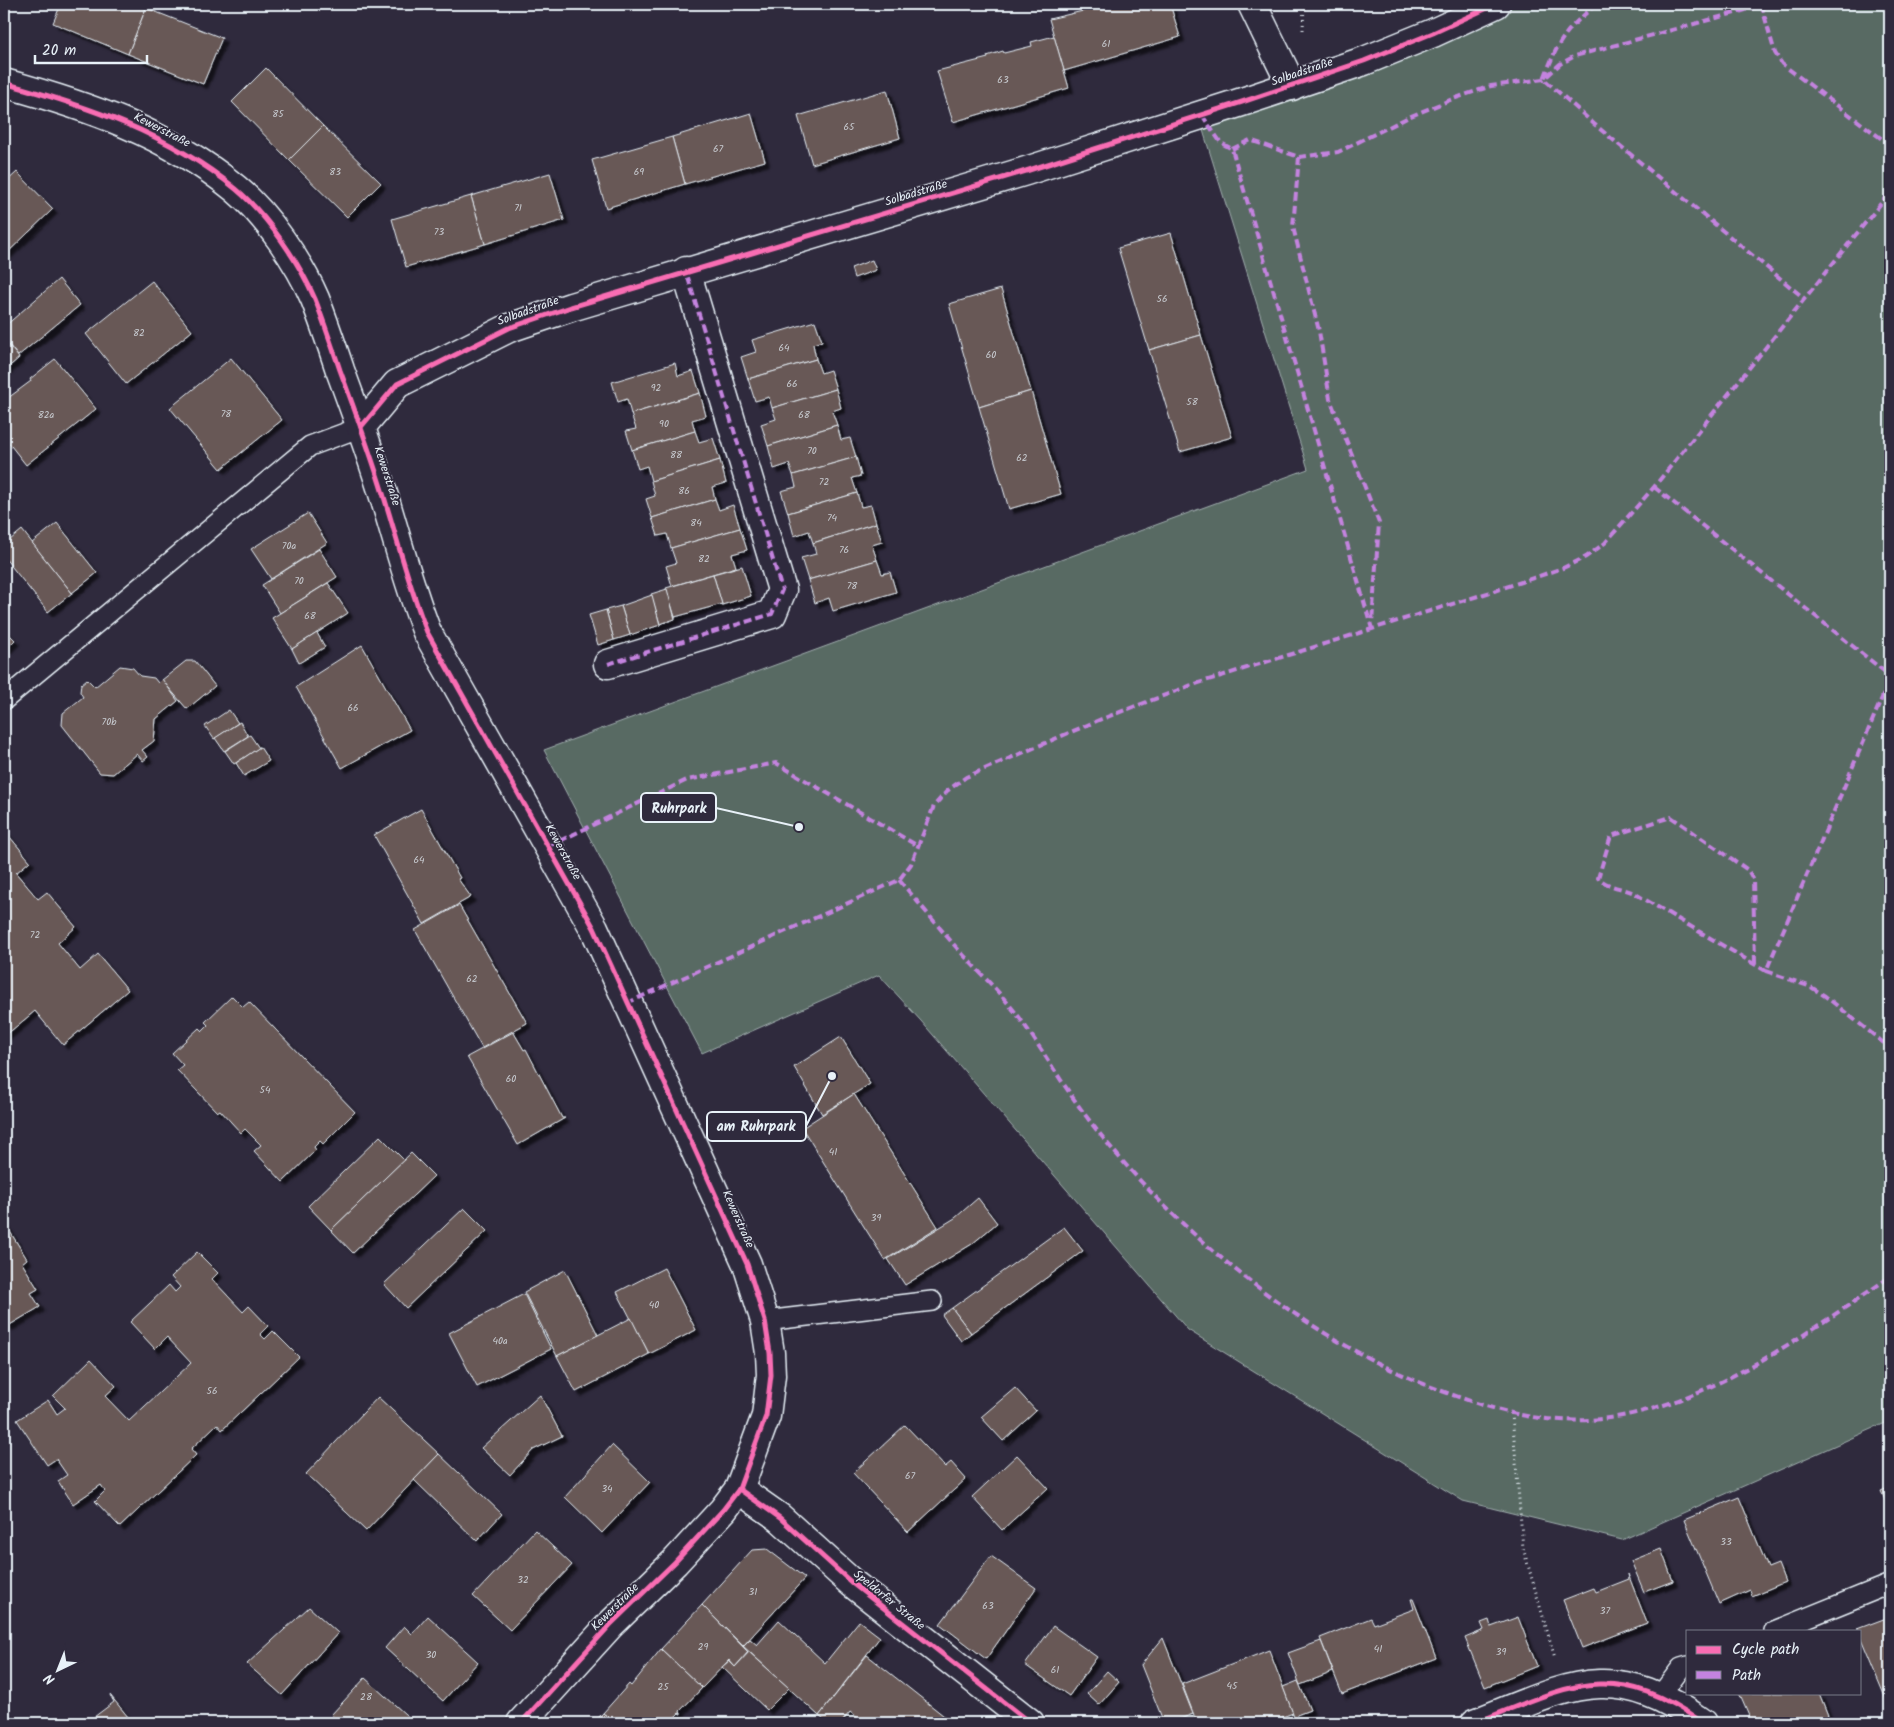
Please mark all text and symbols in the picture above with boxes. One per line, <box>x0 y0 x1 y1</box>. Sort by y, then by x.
scale bar <box>35 32 148 64</box>
house number: 61 <box>1102 36 1110 52</box>
text: 20 m <box>42 39 76 63</box>
street label: Solbadstraße <box>1268 52 1336 91</box>
house number: 63 <box>997 72 1009 88</box>
house number: 85 <box>272 106 284 122</box>
street label: Kewerstraße <box>130 108 194 153</box>
house number: 65 <box>844 119 855 135</box>
house number: 67 <box>713 141 723 157</box>
house number: 83 <box>329 164 341 180</box>
house number: 69 <box>634 164 644 180</box>
street label: Solbadstraße <box>882 174 950 212</box>
house number: 71 <box>514 200 522 216</box>
house number: 73 <box>434 224 444 240</box>
street label: Solbadstraße <box>494 291 562 331</box>
house number: 56 <box>1157 291 1167 307</box>
house number: 82 <box>133 325 145 341</box>
house number: 64 <box>778 340 790 356</box>
house number: 60 <box>986 347 996 363</box>
house number: 66 <box>786 376 798 392</box>
house number: 92 <box>651 380 662 396</box>
house number: 58 <box>1186 394 1199 410</box>
house number: 78 <box>221 406 232 422</box>
house number: 82a <box>38 407 55 423</box>
house number: 68 <box>798 407 811 423</box>
house number: 90 <box>659 416 669 432</box>
house number: 70 <box>807 443 817 459</box>
street label: Kewerstraße <box>368 444 406 509</box>
house number: 88 <box>670 447 683 463</box>
house number: 62 <box>1016 450 1028 466</box>
house number: 72 <box>819 474 829 490</box>
house number: 86 <box>678 483 690 499</box>
house number: 74 <box>827 510 838 526</box>
house number: 84 <box>690 515 702 531</box>
house number: 70a <box>282 538 296 554</box>
house number: 76 <box>839 542 849 558</box>
house number: 82 <box>698 551 710 567</box>
house number: 70 <box>294 573 304 589</box>
house number: 78 <box>847 578 858 594</box>
house number: 68 <box>304 608 317 624</box>
house number: 66 <box>347 700 359 716</box>
house number: 70b <box>102 714 117 730</box>
callout: Ruhrpark <box>641 793 716 822</box>
text: Ruhrpark <box>652 798 708 820</box>
street label: Kewerstraße <box>540 820 587 884</box>
house number: 64 <box>413 852 425 868</box>
house number: 72 <box>30 927 40 943</box>
house number: 62 <box>466 971 478 987</box>
house number: 60 <box>506 1071 516 1087</box>
house number: 54 <box>260 1082 271 1098</box>
callout: am Ruhrpark <box>707 1112 806 1141</box>
text: am Ruhrpark <box>717 1116 796 1138</box>
house number: 41 <box>829 1144 837 1160</box>
street label: Kewerstraße <box>717 1187 759 1252</box>
house number: 39 <box>871 1210 881 1226</box>
house number: 40 <box>649 1297 659 1313</box>
house number: 40a <box>492 1333 508 1349</box>
house number: 56 <box>207 1383 217 1399</box>
house number: 67 <box>905 1468 915 1484</box>
house number: 34 <box>601 1481 613 1497</box>
house number: 33 <box>1720 1534 1732 1550</box>
street label: Speldorfer Straße <box>849 1565 929 1635</box>
house number: 32 <box>517 1572 529 1588</box>
street label: Kewerstraße <box>586 1578 644 1636</box>
house number: 31 <box>749 1584 757 1600</box>
house number: 63 <box>982 1598 994 1614</box>
house number: 37 <box>1600 1603 1611 1619</box>
legend <box>1686 1630 1862 1694</box>
text: Cycle path <box>1732 1638 1799 1662</box>
house number: 29 <box>698 1639 708 1655</box>
house number: 41 <box>1374 1641 1382 1657</box>
north arrow <box>32 1644 82 1694</box>
house number: 39 <box>1496 1644 1506 1660</box>
house number: 30 <box>426 1647 436 1663</box>
house number: 61 <box>1051 1662 1059 1678</box>
text: Path <box>1732 1664 1761 1688</box>
text: N <box>39 1668 61 1690</box>
house number: 45 <box>1227 1678 1238 1694</box>
house number: 25 <box>657 1679 669 1695</box>
house number: 28 <box>360 1689 373 1705</box>

